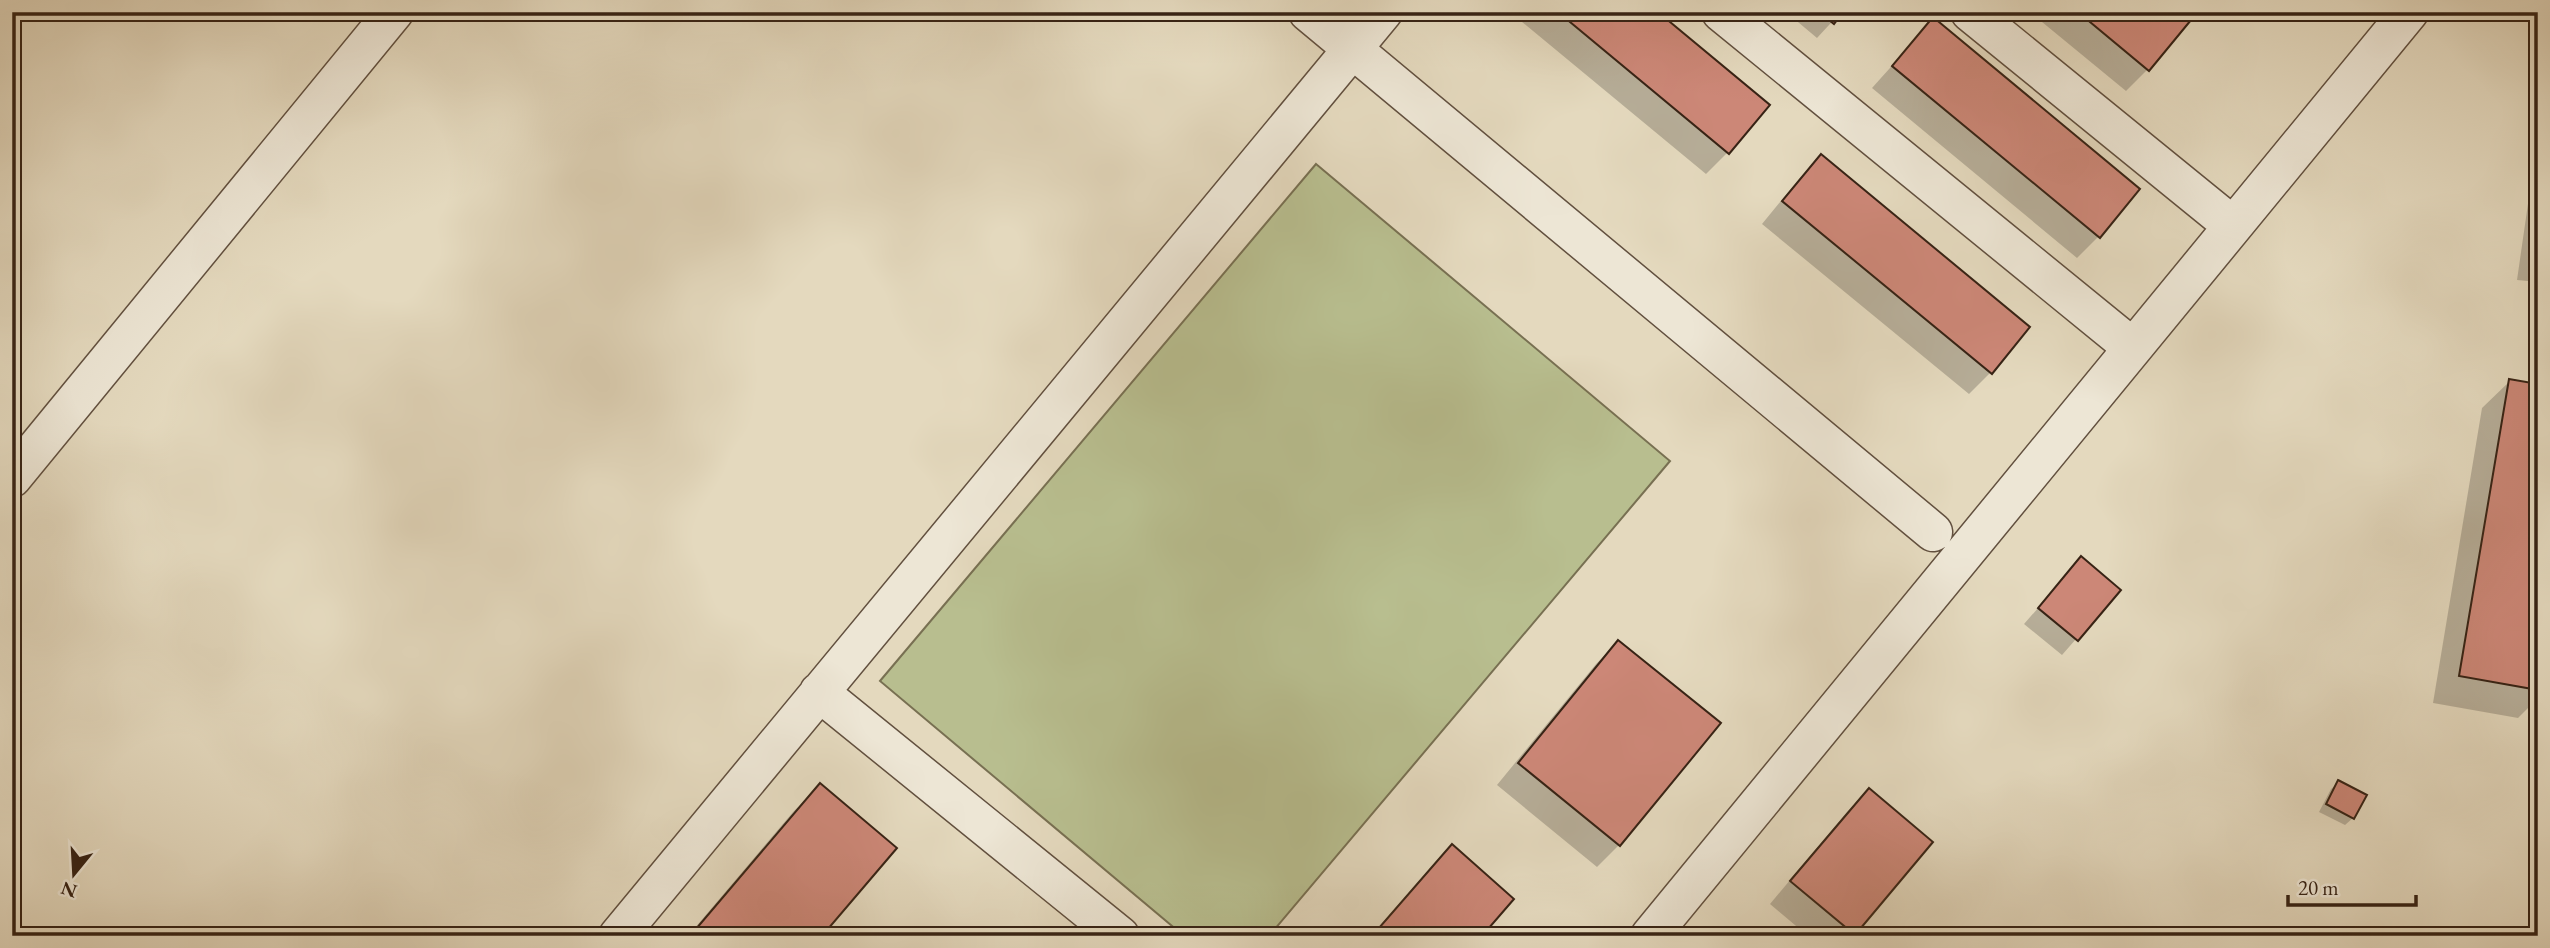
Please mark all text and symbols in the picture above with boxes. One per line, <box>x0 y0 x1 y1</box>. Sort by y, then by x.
north arrow <box>38 839 108 909</box>
scale bar <box>2288 864 2415 908</box>
text: 20 m <box>2298 874 2339 901</box>
text: N <box>57 875 80 904</box>

